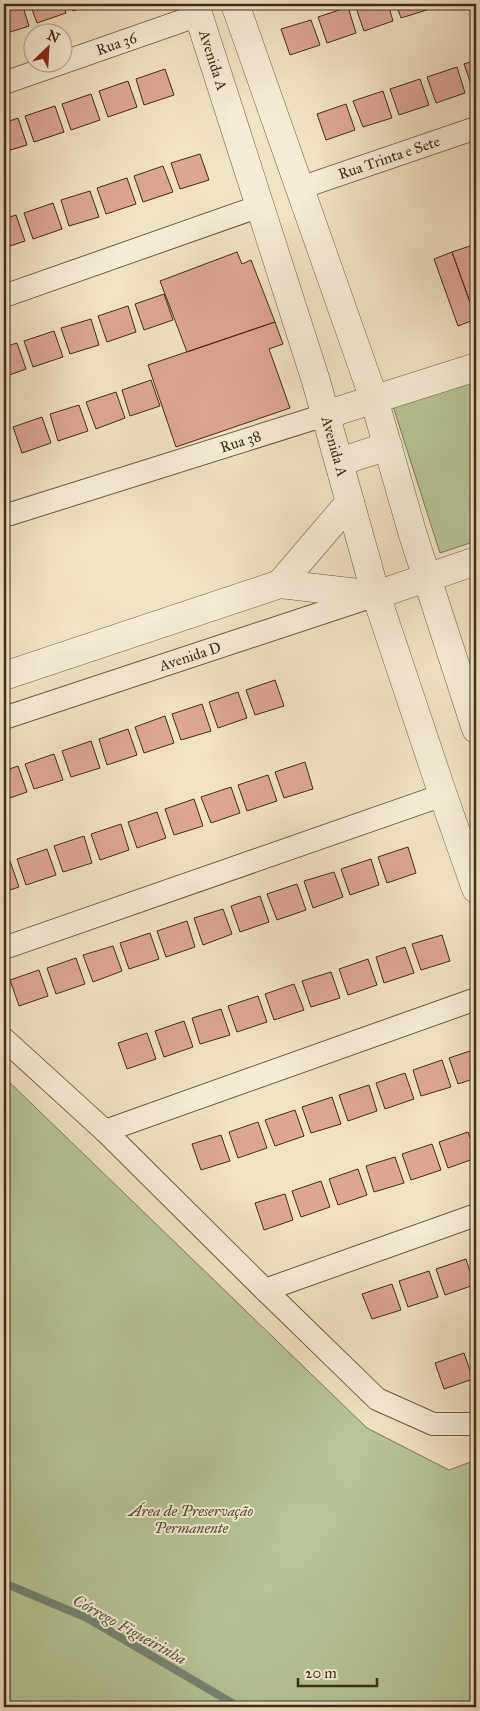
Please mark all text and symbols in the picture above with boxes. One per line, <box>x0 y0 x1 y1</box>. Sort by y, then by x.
north arrow <box>22 22 72 72</box>
text: N <box>44 26 62 47</box>
street label: Avenida A <box>195 27 231 93</box>
street label: Rua 36 <box>94 28 140 59</box>
street label: Rua Trinta e Sete <box>336 132 442 183</box>
street label: Avenida A <box>317 413 351 479</box>
street label: Rua 38 <box>218 427 263 456</box>
street label: Avenida D <box>156 638 223 675</box>
park label: Área de Preservação Permanente <box>127 1502 253 1537</box>
water label: Córrego Figueirinha <box>70 1591 190 1669</box>
scale bar <box>298 1656 376 1688</box>
text: 20 m <box>305 1664 337 1682</box>

